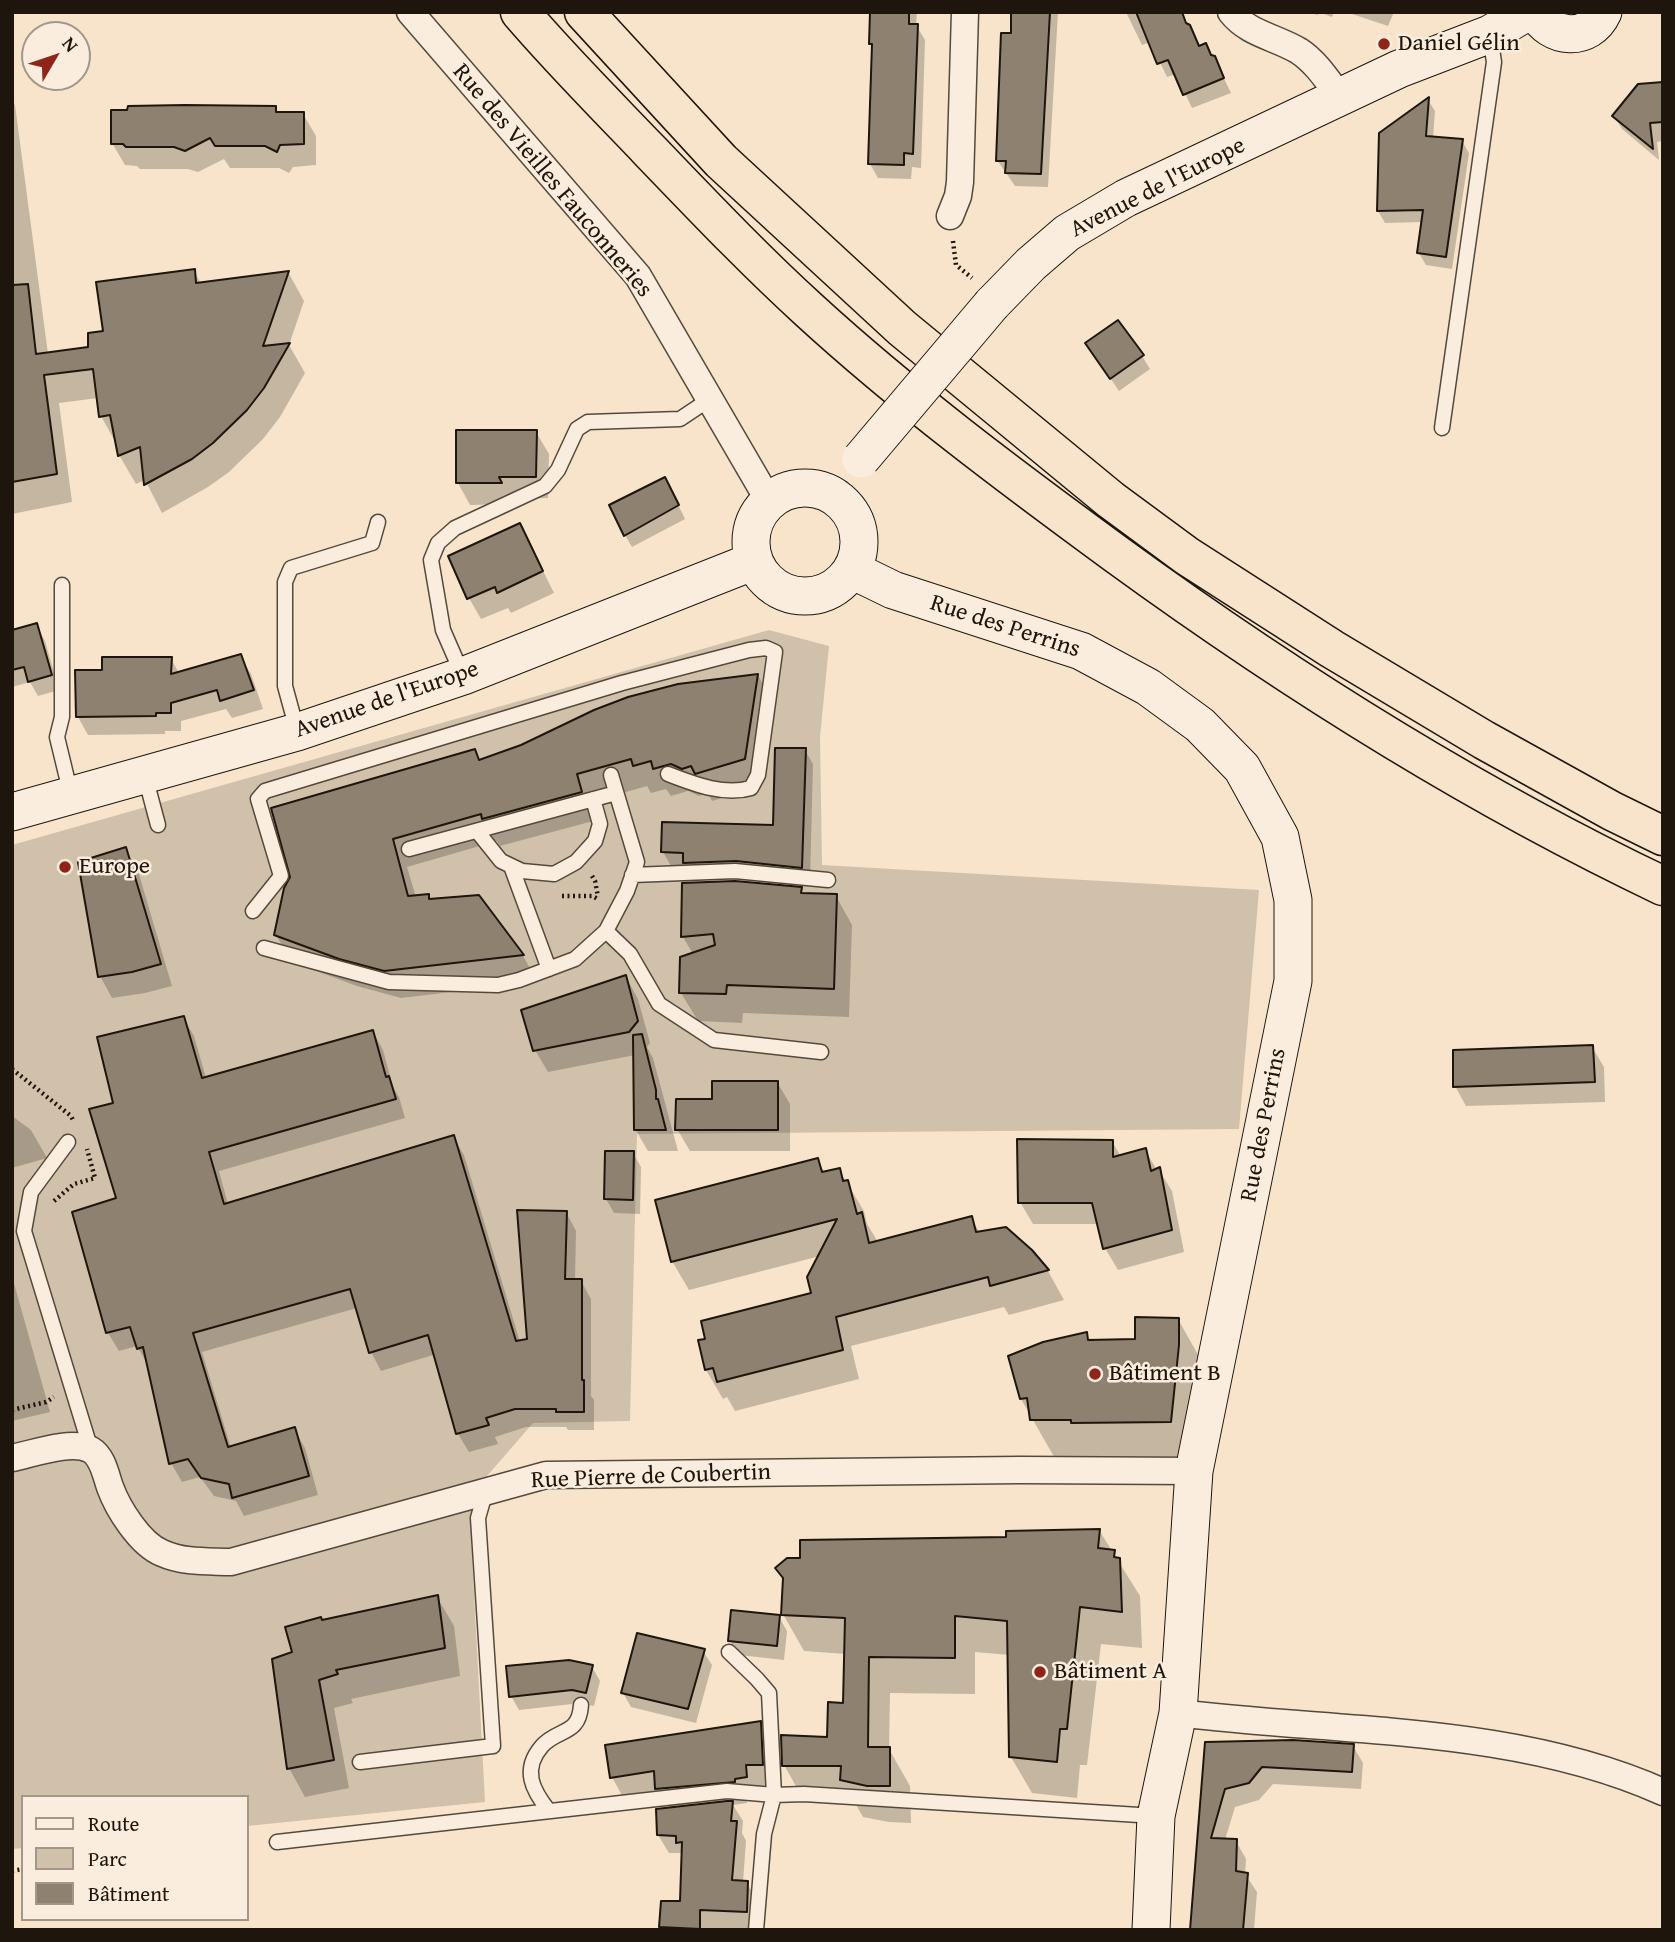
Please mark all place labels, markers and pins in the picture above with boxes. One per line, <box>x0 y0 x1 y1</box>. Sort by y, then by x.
place label: Daniel Gélin <box>1398 30 1520 58</box>
marker: Daniel Gélin <box>1376 36 1392 52</box>
place label: Europe <box>79 853 150 881</box>
marker: Europe <box>57 859 73 875</box>
place label: Bâtiment B <box>1109 1360 1221 1388</box>
marker: Bâtiment B <box>1087 1366 1103 1382</box>
place label: Bâtiment A <box>1054 1658 1167 1686</box>
marker: Bâtiment A <box>1032 1664 1048 1680</box>

